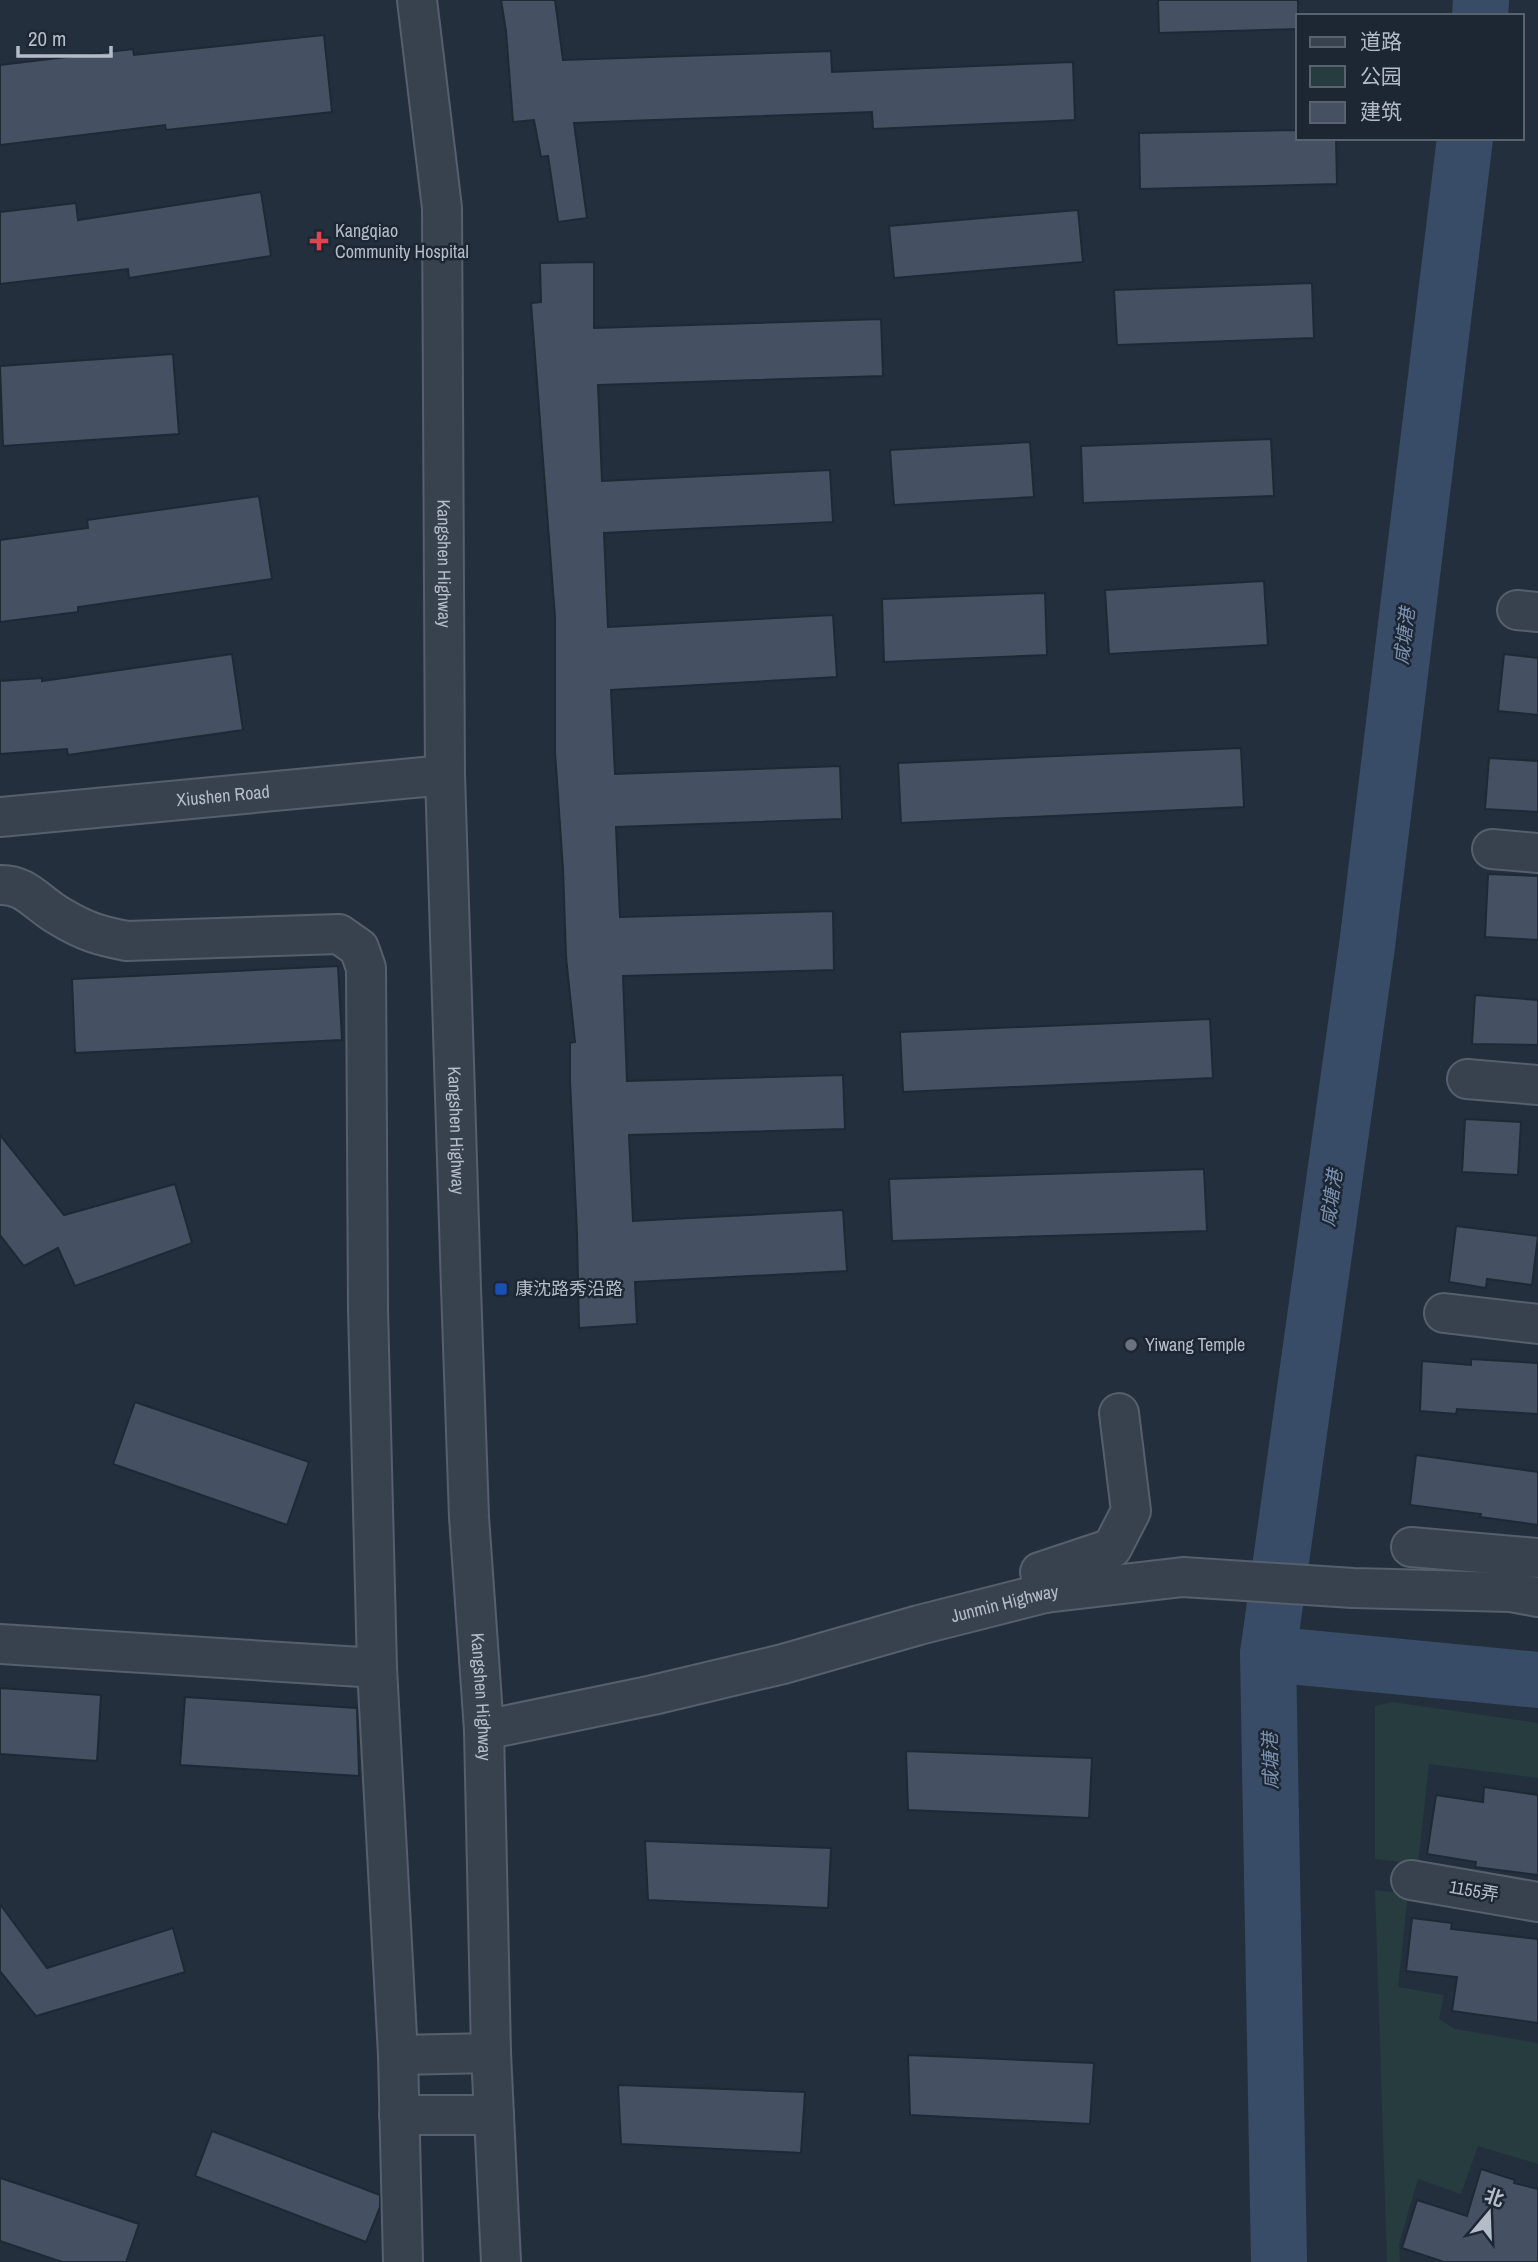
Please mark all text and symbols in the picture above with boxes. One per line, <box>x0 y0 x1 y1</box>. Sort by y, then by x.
scale bar <box>18 14 110 58</box>
legend <box>1296 14 1524 140</box>
text: 20 m <box>28 24 66 53</box>
text: 道路 <box>1360 27 1402 56</box>
text: 公园 <box>1360 62 1402 91</box>
text: 建筑 <box>1360 97 1402 126</box>
place label: Kangqiao Community Hospital <box>335 218 469 264</box>
marker: Kangqiao Community Hospital <box>309 231 329 251</box>
street label: Kangshen Highway <box>432 499 457 628</box>
water label: 咸塘港 <box>1388 603 1421 666</box>
street label: Xiushen Road <box>175 779 271 812</box>
street label: Kangshen Highway <box>442 1066 471 1195</box>
water label: 咸塘港 <box>1314 1165 1348 1228</box>
place label: 康沈路秀沿路 <box>515 1276 623 1301</box>
marker: 康沈路秀沿路 <box>493 1281 509 1297</box>
place label: Yiwang Temple <box>1145 1332 1245 1357</box>
marker: Yiwang Temple <box>1123 1337 1139 1353</box>
street label: Junmin Highway <box>948 1578 1060 1628</box>
street label: Kangshen Highway <box>465 1632 498 1762</box>
water label: 咸塘港 <box>1256 1729 1283 1790</box>
street label: 1155弄 <box>1447 1874 1501 1907</box>
north arrow <box>1454 2178 1524 2248</box>
text: 北 <box>1481 2182 1508 2212</box>

